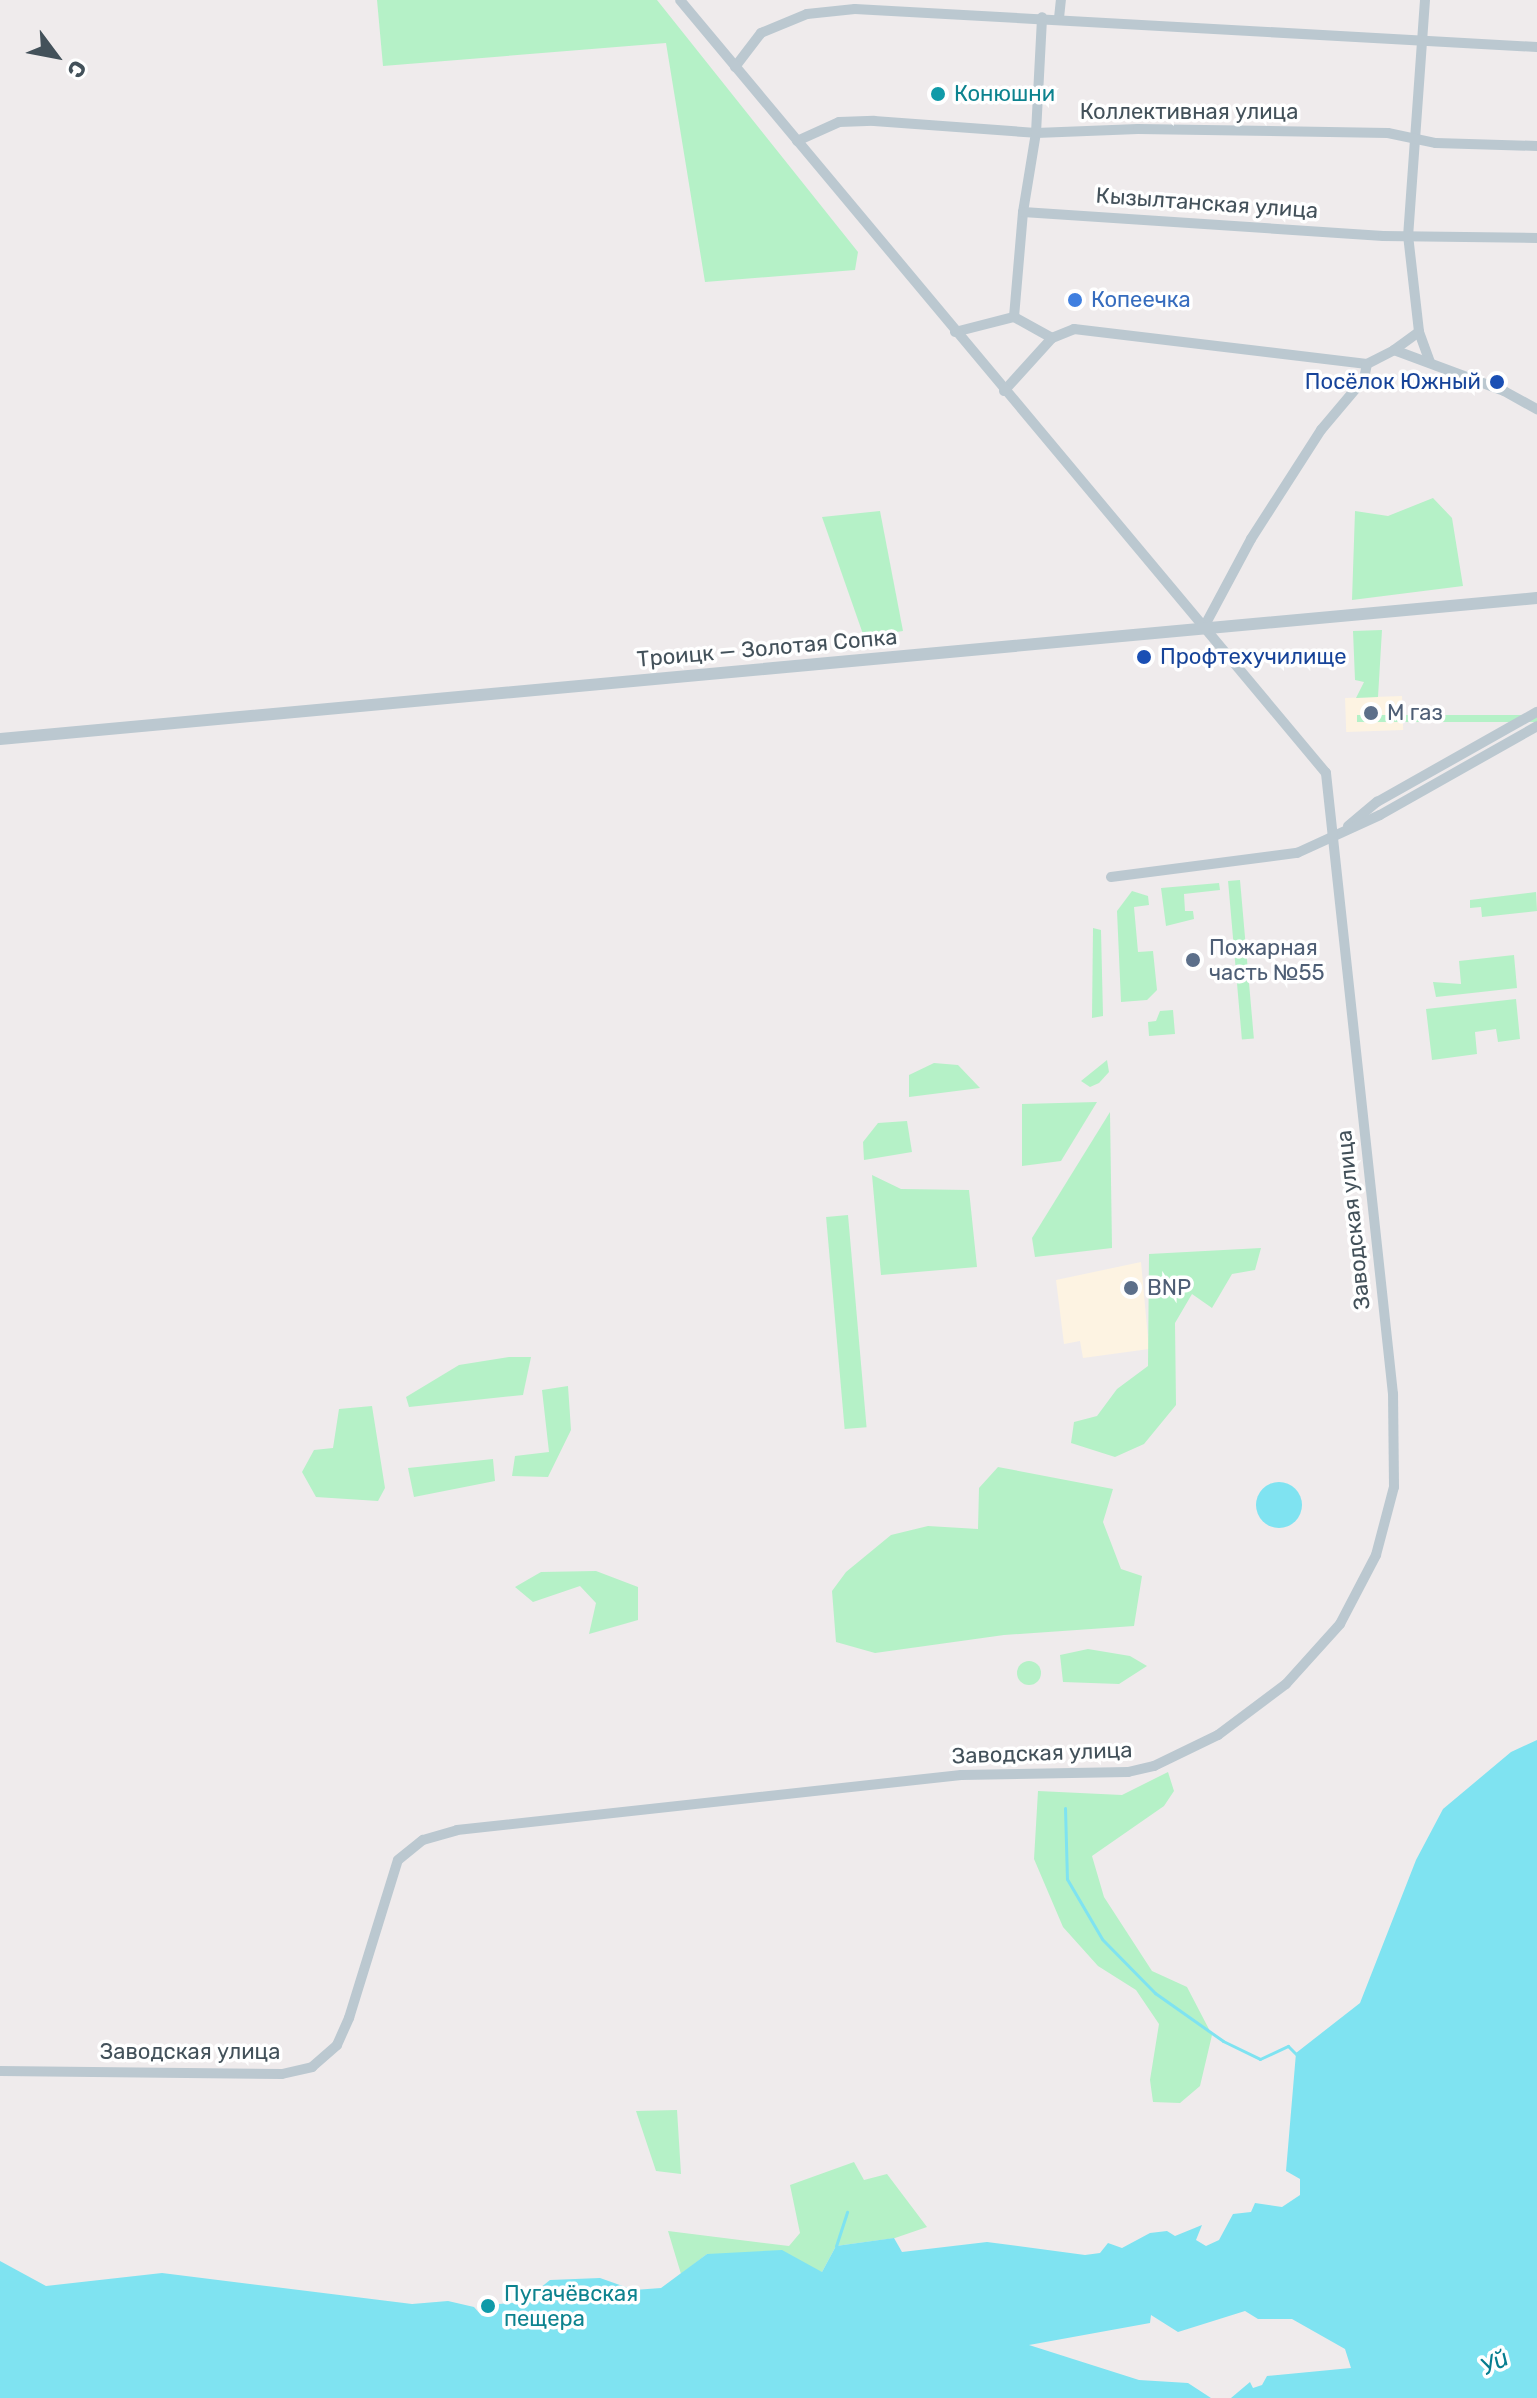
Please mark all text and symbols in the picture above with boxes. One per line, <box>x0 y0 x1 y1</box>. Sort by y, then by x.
north arrow <box>16 16 96 96</box>
text: С <box>61 55 92 83</box>
place label: Конюшни <box>954 81 1055 107</box>
marker: Конюшни <box>929 85 947 103</box>
street label: Коллективная улица <box>1080 99 1298 125</box>
street label: Кызылтанская улица <box>1095 182 1319 224</box>
place label: Копеечка <box>1091 287 1191 313</box>
marker: Копеечка <box>1066 291 1084 309</box>
place label: Посёлок Южный <box>1305 369 1481 395</box>
marker: Посёлок Южный <box>1488 373 1506 391</box>
street label: Троицк — Золотая Сопка <box>636 623 898 673</box>
place label: Профтехучилище <box>1160 644 1347 670</box>
marker: Профтехучилище <box>1135 648 1153 666</box>
place label: М газ <box>1387 700 1443 726</box>
marker: М газ <box>1362 704 1380 722</box>
place label: Пожарная часть №55 <box>1209 934 1325 986</box>
marker: Пожарная часть №55 <box>1184 951 1202 969</box>
street label: Заводская улица <box>1330 1129 1376 1311</box>
place label: BNP <box>1147 1275 1191 1301</box>
marker: BNP <box>1122 1279 1140 1297</box>
street label: Заводская улица <box>951 1737 1133 1769</box>
street label: Заводская улица <box>100 2039 280 2065</box>
place label: Пугачёвская пещера <box>504 2280 638 2332</box>
marker: Пугачёвская пещера <box>479 2297 497 2315</box>
water label: Уй <box>1476 2344 1514 2382</box>

